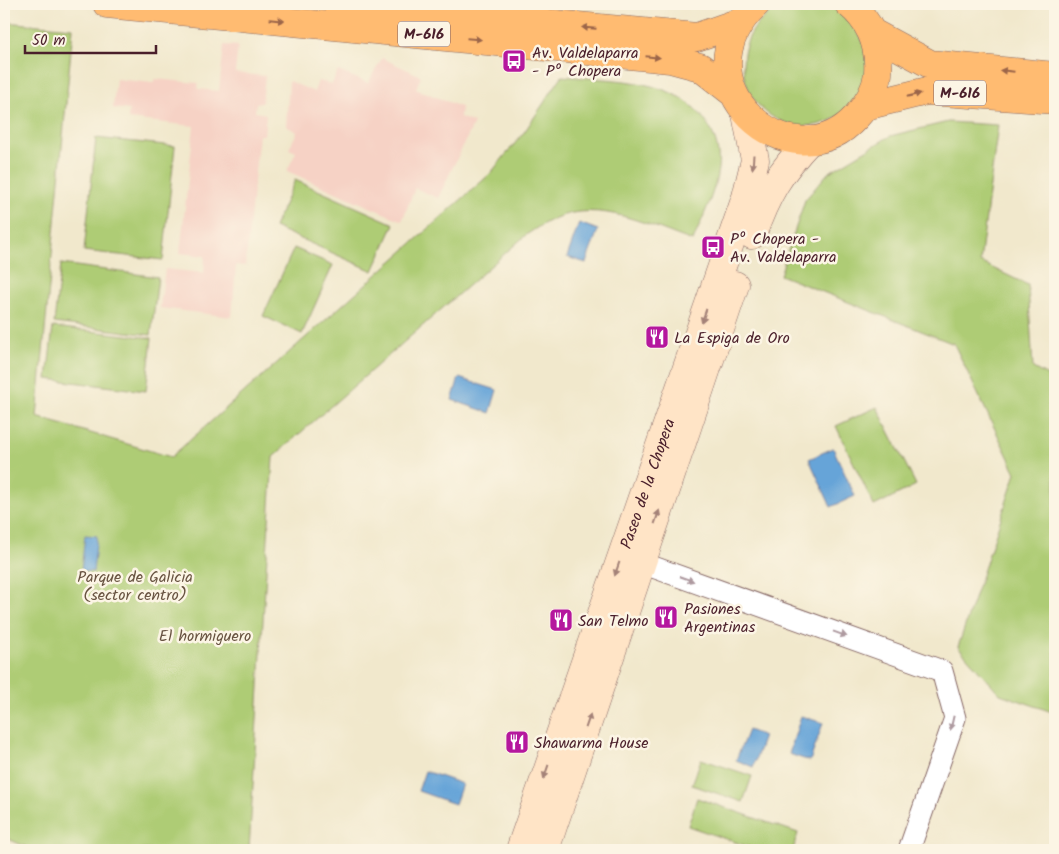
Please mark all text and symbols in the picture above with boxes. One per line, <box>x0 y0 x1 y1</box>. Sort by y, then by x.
one-way arrow <box>269 16 285 24</box>
scale bar <box>25 22 156 54</box>
road number: M-616 <box>398 22 450 46</box>
one-way arrow <box>581 23 597 31</box>
text: 50 m <box>32 29 66 53</box>
one-way arrow <box>466 35 482 43</box>
place label: Av. Valdelaparra - Pº Chopera <box>532 41 638 84</box>
bus stop icon: Av. Valdelaparra - Pº Chopera <box>501 48 527 74</box>
one-way arrow <box>645 53 661 61</box>
one-way arrow <box>998 67 1014 75</box>
road number: M-616 <box>934 80 986 106</box>
one-way arrow <box>906 91 921 99</box>
one-way arrow <box>749 154 757 170</box>
place label: Pº Chopera - Av. Valdelaparra <box>730 227 836 270</box>
bus stop icon: Pº Chopera - Av. Valdelaparra <box>700 234 726 260</box>
one-way arrow <box>700 309 708 324</box>
restaurant icon: La Espiga de Oro <box>644 324 670 350</box>
place label: La Espiga de Oro <box>674 326 790 351</box>
street label: Paseo de la Chopera <box>614 415 682 552</box>
one-way arrow <box>654 510 661 525</box>
one-way arrow <box>612 562 620 577</box>
park label: Parque de Galicia (sector centro) <box>77 565 193 608</box>
one-way arrow <box>680 576 695 583</box>
place label: Pasiones Argentinas <box>684 597 755 640</box>
restaurant icon: Pasiones Argentinas <box>653 604 679 630</box>
restaurant icon: San Telmo <box>548 607 574 633</box>
place label: San Telmo <box>578 609 649 634</box>
park label: El hormiguero <box>159 624 251 649</box>
one-way arrow <box>833 631 848 638</box>
one-way arrow <box>584 713 592 728</box>
one-way arrow <box>948 716 956 731</box>
restaurant icon: Shawarma House <box>504 729 530 755</box>
place label: Shawarma House <box>534 731 648 756</box>
one-way arrow <box>542 765 550 780</box>

